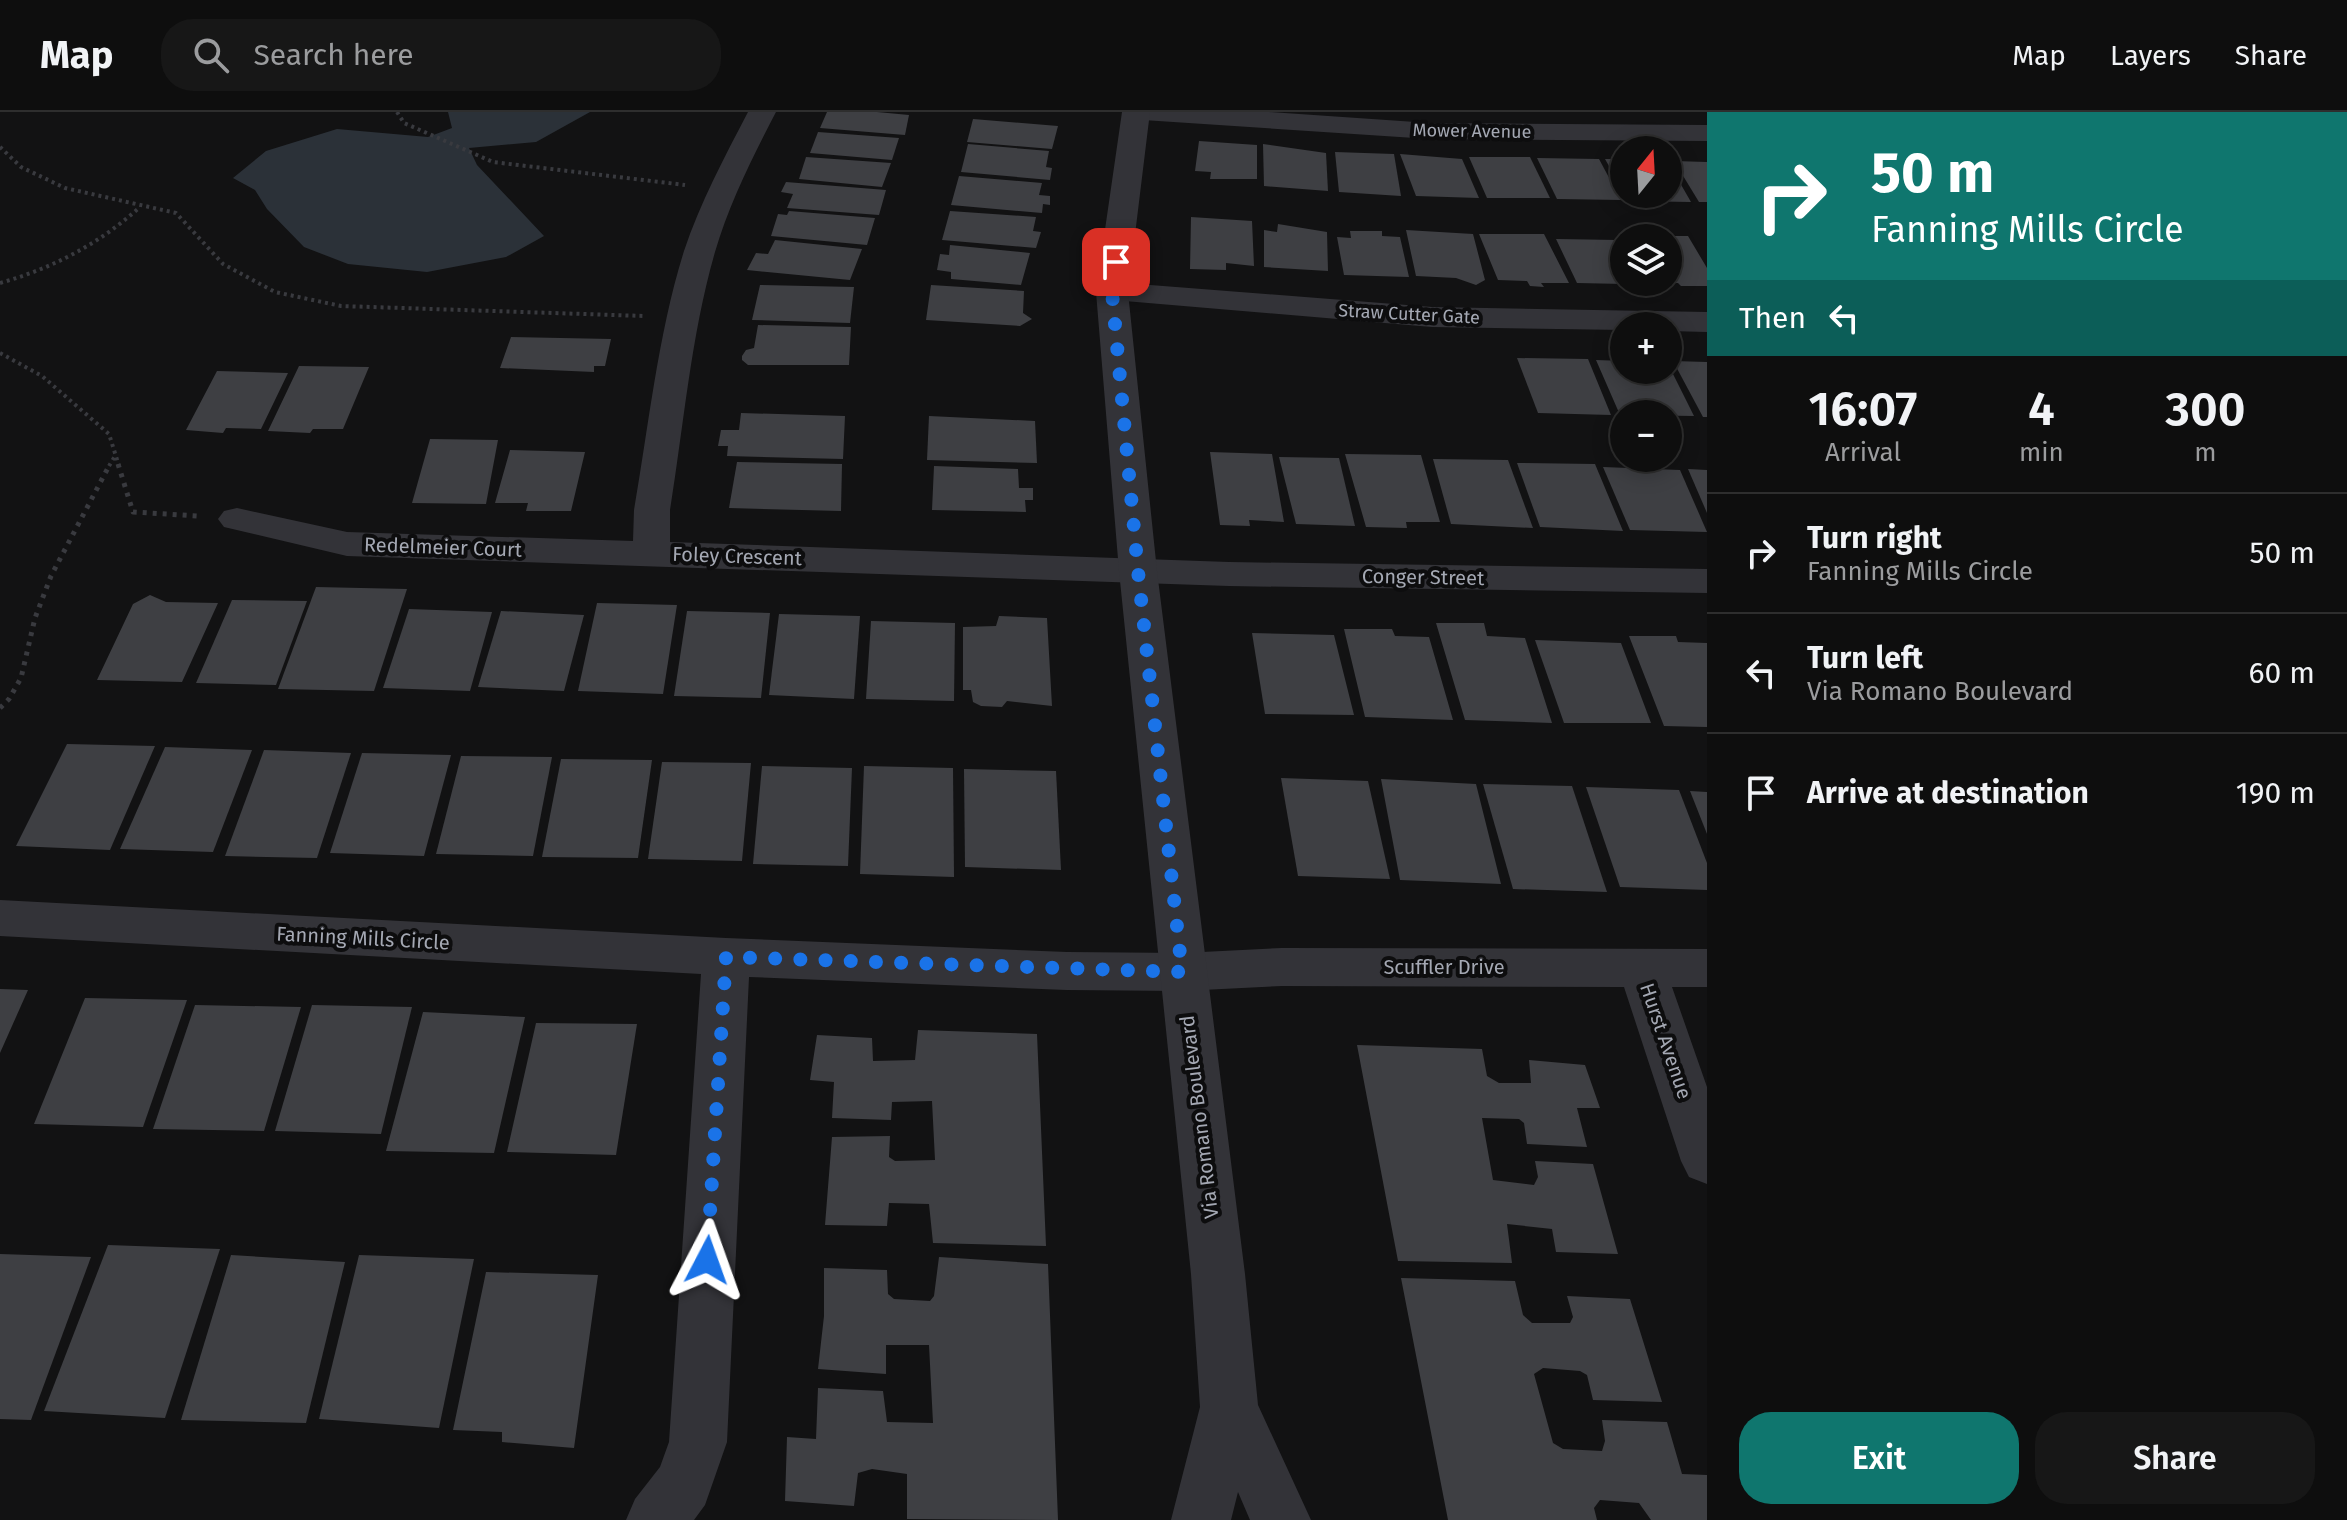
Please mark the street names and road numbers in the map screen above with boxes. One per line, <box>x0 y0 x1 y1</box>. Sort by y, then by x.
street label: Mower Avenue <box>1412 119 1532 143</box>
street label: Straw Cutter Gate <box>1338 299 1480 329</box>
street label: Redelmeier Court <box>364 532 523 562</box>
street label: Foley Crescent <box>672 542 803 570</box>
street label: Conger Street <box>1362 564 1485 590</box>
street label: Fanning Mills Circle <box>276 921 450 955</box>
street label: Scuffler Drive <box>1383 955 1505 979</box>
street label: Hurst Avenue <box>1635 980 1697 1102</box>
street label: Via Romano Boulevard <box>1175 1014 1223 1220</box>

